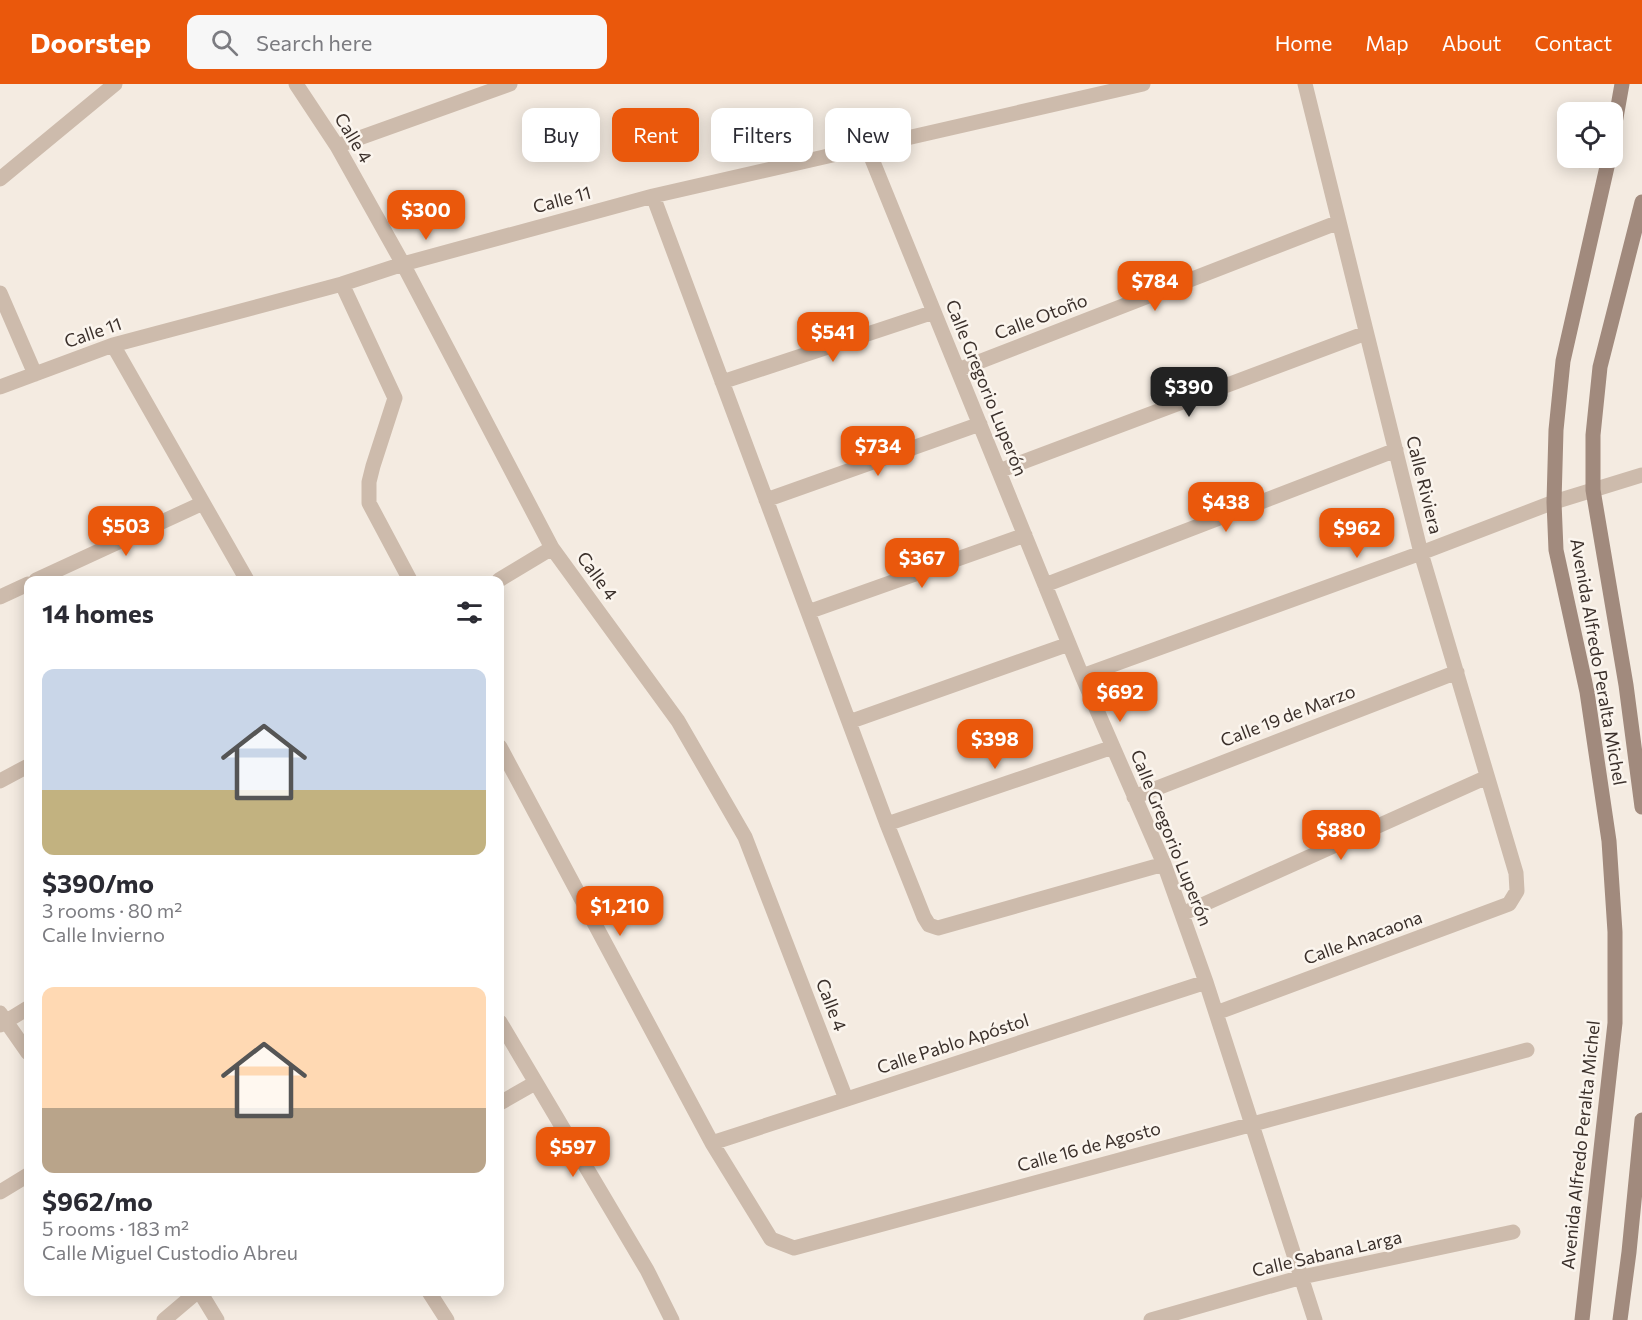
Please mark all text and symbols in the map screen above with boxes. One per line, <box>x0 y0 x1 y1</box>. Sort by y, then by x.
search box <box>187 15 607 69</box>
text: Doorstep <box>30 25 151 59</box>
icon: search <box>208 26 241 59</box>
text: Search here <box>256 29 372 56</box>
text: Home <box>1275 30 1332 55</box>
text: Map <box>1365 30 1409 55</box>
text: About <box>1442 30 1501 55</box>
text: Contact <box>1534 30 1612 55</box>
map controls <box>1557 102 1623 168</box>
button: locate <box>1557 102 1623 168</box>
street label: Calle 4 <box>330 108 377 167</box>
chip: Buy <box>522 108 600 162</box>
chip: Rent <box>612 108 699 162</box>
chip: Filters <box>711 108 813 162</box>
chip: New <box>825 108 911 162</box>
street label: Calle 11 <box>530 181 593 217</box>
pin: $300 <box>390 190 462 241</box>
text: $300 <box>401 197 451 221</box>
pin: $784 <box>1119 261 1191 312</box>
text: $784 <box>1132 268 1179 292</box>
street label: Calle Otoño <box>991 288 1090 344</box>
street label: Calle Gregorio Luperón <box>941 296 1032 479</box>
street label: Calle 11 <box>61 312 124 352</box>
pin: $541 <box>797 312 869 363</box>
text: $541 <box>811 319 855 343</box>
pin: $390 <box>1153 367 1225 418</box>
text: $390 <box>1165 374 1213 398</box>
pin: $734 <box>842 426 914 477</box>
text: $734 <box>855 433 901 457</box>
street label: Calle Riviera <box>1402 433 1448 536</box>
pin: $438 <box>1190 482 1262 533</box>
text: $438 <box>1202 489 1250 513</box>
pin: $503 <box>90 506 162 557</box>
pin: $962 <box>1321 508 1393 559</box>
text: $503 <box>102 513 150 537</box>
text: $962 <box>1333 515 1381 539</box>
street label: Avenida Alfredo Peralta Michel <box>1566 537 1632 787</box>
pin: $367 <box>886 538 958 589</box>
text: $367 <box>899 545 945 569</box>
street label: Calle 4 <box>573 547 623 604</box>
icon: filters <box>453 596 486 629</box>
text: 14 homes <box>42 597 154 628</box>
pin: $692 <box>1084 672 1156 723</box>
text: $692 <box>1096 679 1144 703</box>
street label: Calle 19 de Marzo <box>1217 679 1358 751</box>
icon: home <box>210 708 318 816</box>
pin: $398 <box>959 719 1031 770</box>
text: $398 <box>971 726 1019 750</box>
street label: Calle Gregorio Luperón <box>1126 746 1217 929</box>
pin: $880 <box>1305 810 1377 861</box>
text: $880 <box>1316 817 1366 841</box>
text: $390/mo <box>42 867 154 898</box>
pin: $1,210 <box>571 886 669 937</box>
text: $1,210 <box>590 893 650 917</box>
text: 3 rooms · 80 m² <box>42 898 182 922</box>
street label: Calle Anacaona <box>1300 905 1425 969</box>
text: Calle Invierno <box>42 922 165 946</box>
street label: Calle 4 <box>812 975 852 1034</box>
street label: Calle Pablo Apóstol <box>874 1008 1031 1078</box>
street label: Avenida Alfredo Peralta Michel <box>1556 1019 1604 1271</box>
icon: home <box>210 1026 318 1134</box>
street label: Calle 16 de Agosto <box>1015 1116 1163 1176</box>
pin: $597 <box>537 1127 609 1178</box>
text: $597 <box>550 1134 596 1158</box>
text: $962/mo <box>42 1185 153 1216</box>
text: 5 rooms · 183 m² <box>42 1216 189 1240</box>
street label: Calle Sabana Larga <box>1250 1225 1404 1281</box>
text: Calle Miguel Custodio Abreu <box>42 1240 298 1264</box>

